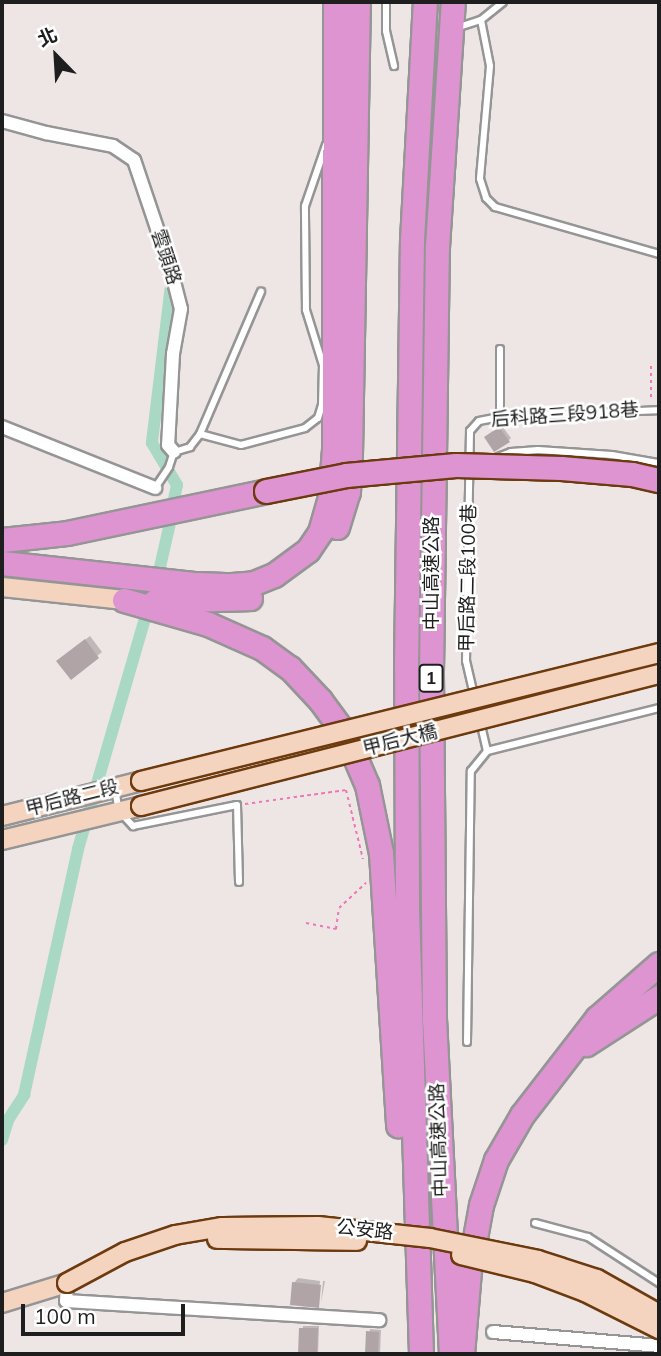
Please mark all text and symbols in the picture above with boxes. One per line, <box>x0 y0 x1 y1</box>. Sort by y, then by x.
north arrow <box>21 21 91 91</box>
text: 北 <box>34 22 61 52</box>
street label: 雲頭路 <box>146 226 186 288</box>
street label: 后科路三段918巷 <box>490 398 640 432</box>
street label: 甲后路二段100巷 <box>455 504 481 652</box>
street label: 中山高速公路 <box>421 516 443 630</box>
road number: 1 <box>417 664 445 692</box>
street label: 甲后大橋 <box>360 720 440 760</box>
street label: 甲后路二段 <box>23 775 121 821</box>
street label: 中山高速公路 <box>426 1083 452 1197</box>
street label: 公安路 <box>335 1216 395 1244</box>
scale bar <box>24 1290 189 1334</box>
text: 100 m <box>34 1303 96 1329</box>

